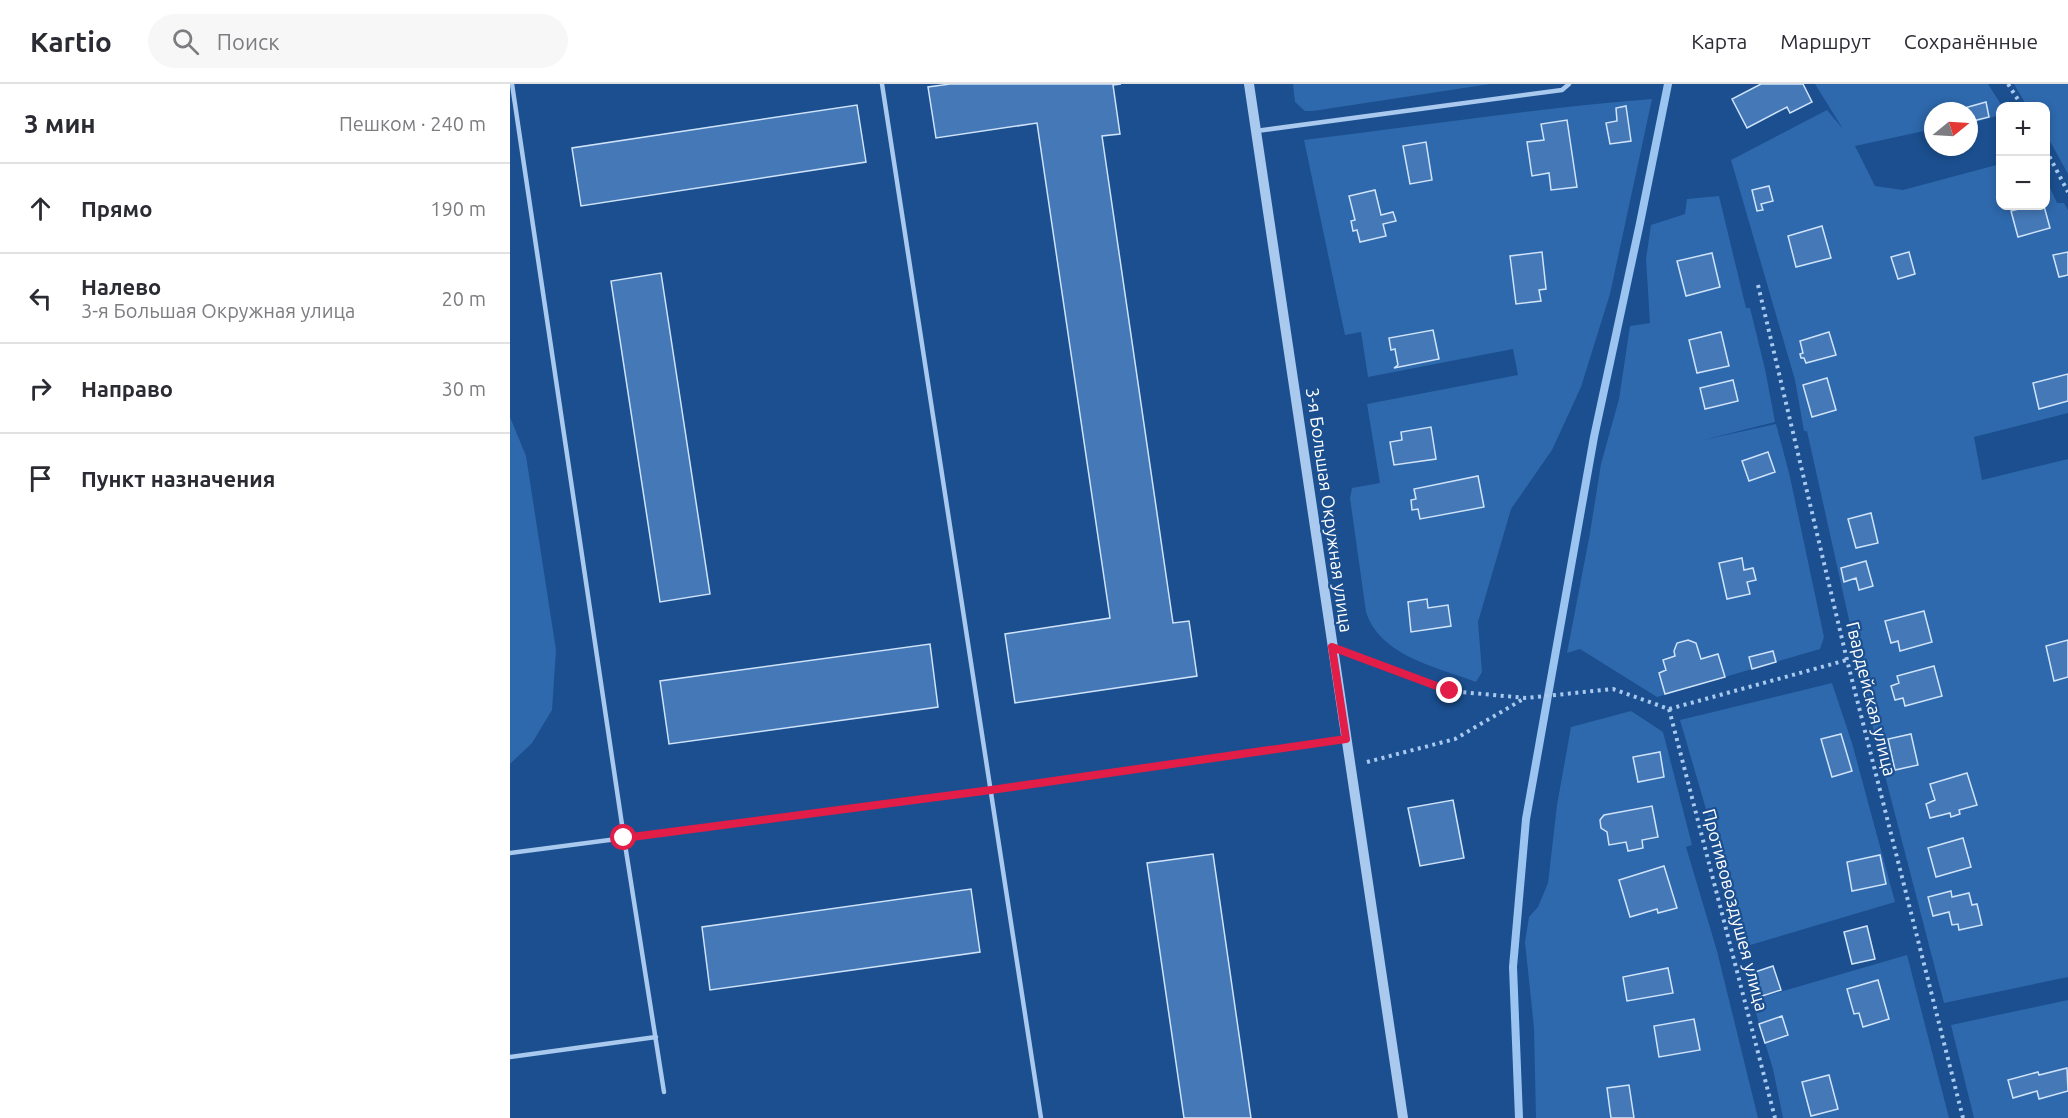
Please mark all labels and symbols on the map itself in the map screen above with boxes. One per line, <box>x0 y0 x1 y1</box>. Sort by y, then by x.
north arrow <box>1924 102 1978 156</box>
street label: 3-я Большая Окружная улица <box>1303 386 1357 634</box>
street label: Гвардейская улица <box>1843 619 1901 778</box>
route end <box>1436 677 1462 703</box>
street label: Противовоздушея улица <box>1699 806 1773 1013</box>
route start <box>610 824 636 850</box>

